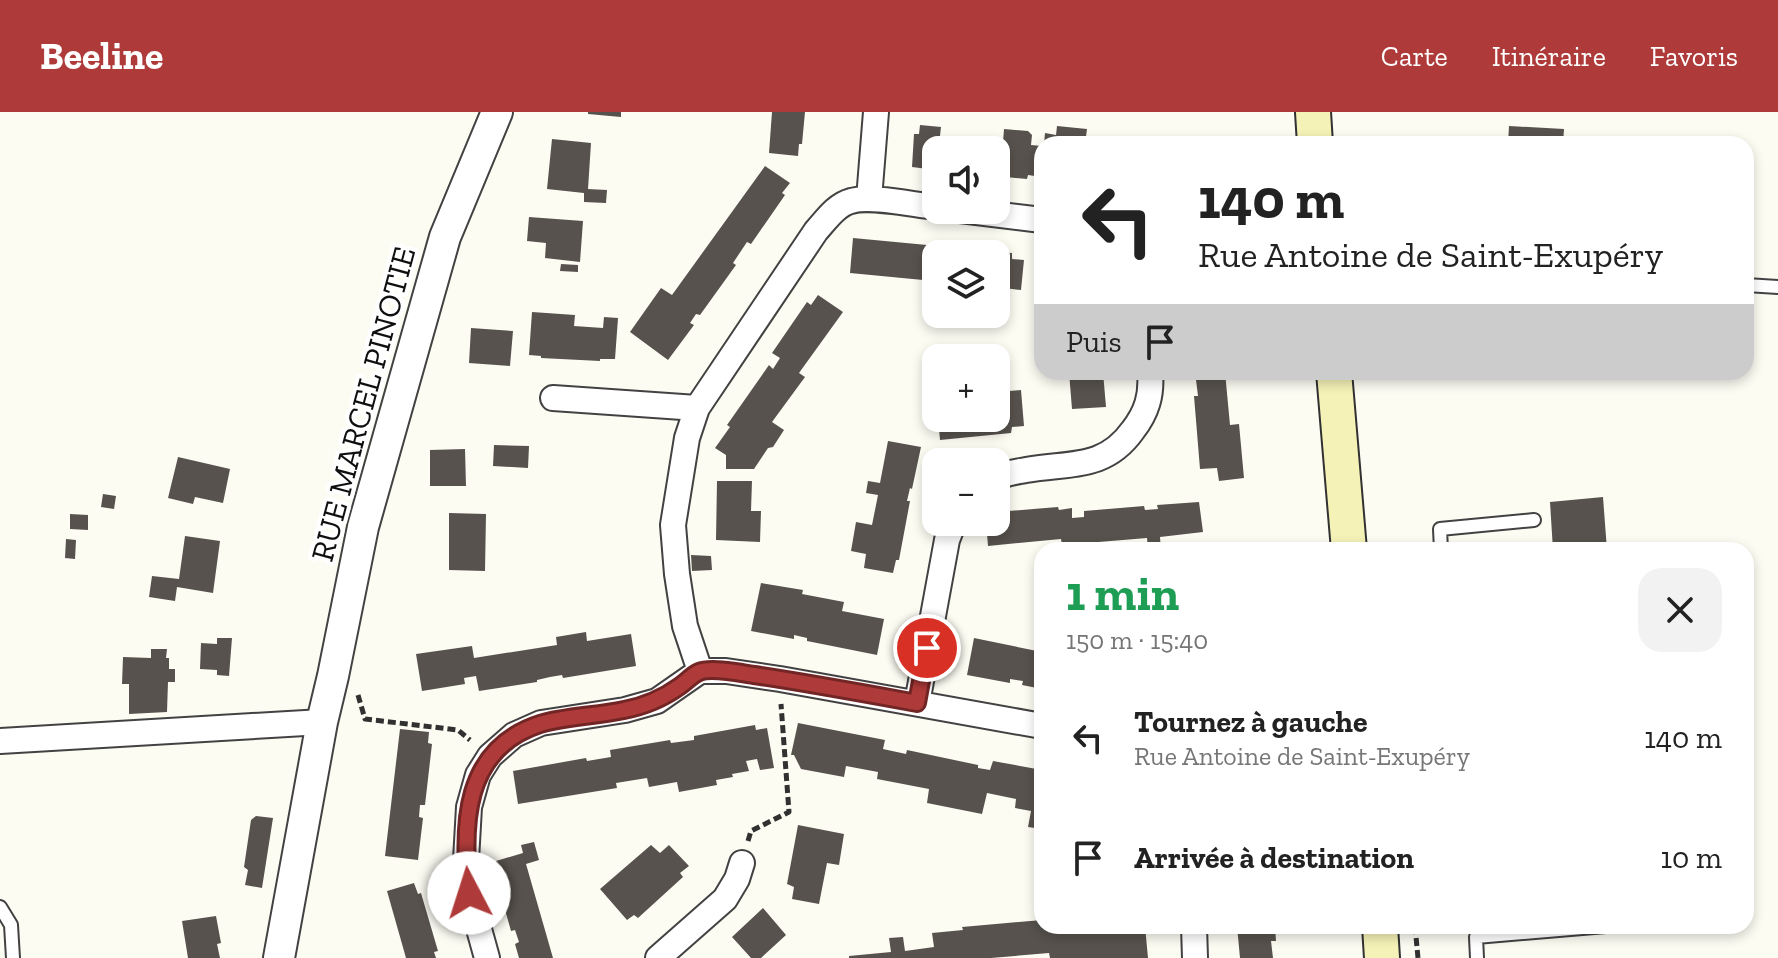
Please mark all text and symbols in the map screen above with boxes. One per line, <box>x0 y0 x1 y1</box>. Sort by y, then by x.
text: Beeline <box>40 33 163 79</box>
text: Carte <box>1381 40 1448 73</box>
text: Itinéraire <box>1492 40 1606 73</box>
text: Favoris <box>1650 40 1738 73</box>
map controls <box>922 136 1010 536</box>
button: sound <box>922 136 1010 224</box>
text: 140 m <box>1198 165 1344 232</box>
icon: left <box>1066 168 1170 272</box>
text: Rue Antoine de Saint-Exupéry <box>1198 233 1663 276</box>
button: layers <box>922 240 1010 328</box>
street label: RUE MARCEL PINOTIE <box>303 243 423 565</box>
icon: arrive <box>1138 320 1182 364</box>
text: Puis <box>1066 324 1122 360</box>
button: + <box>922 344 1010 432</box>
button: − <box>922 448 1010 536</box>
text: 1 min <box>1066 565 1179 622</box>
button: close <box>1638 568 1722 652</box>
pin <box>893 614 961 682</box>
text: 150 m · 15:40 <box>1066 624 1208 656</box>
icon: arrive <box>905 626 949 670</box>
text: Tournez à gauche <box>1134 704 1368 740</box>
icon: left <box>1066 716 1110 760</box>
text: 140 m <box>1644 720 1722 756</box>
text: Rue Antoine de Saint-Exupéry <box>1134 740 1470 772</box>
icon: arrive <box>1066 836 1110 880</box>
text: Arrivée à destination <box>1134 840 1414 876</box>
text: 10 m <box>1660 840 1722 876</box>
position arrow <box>427 851 511 935</box>

